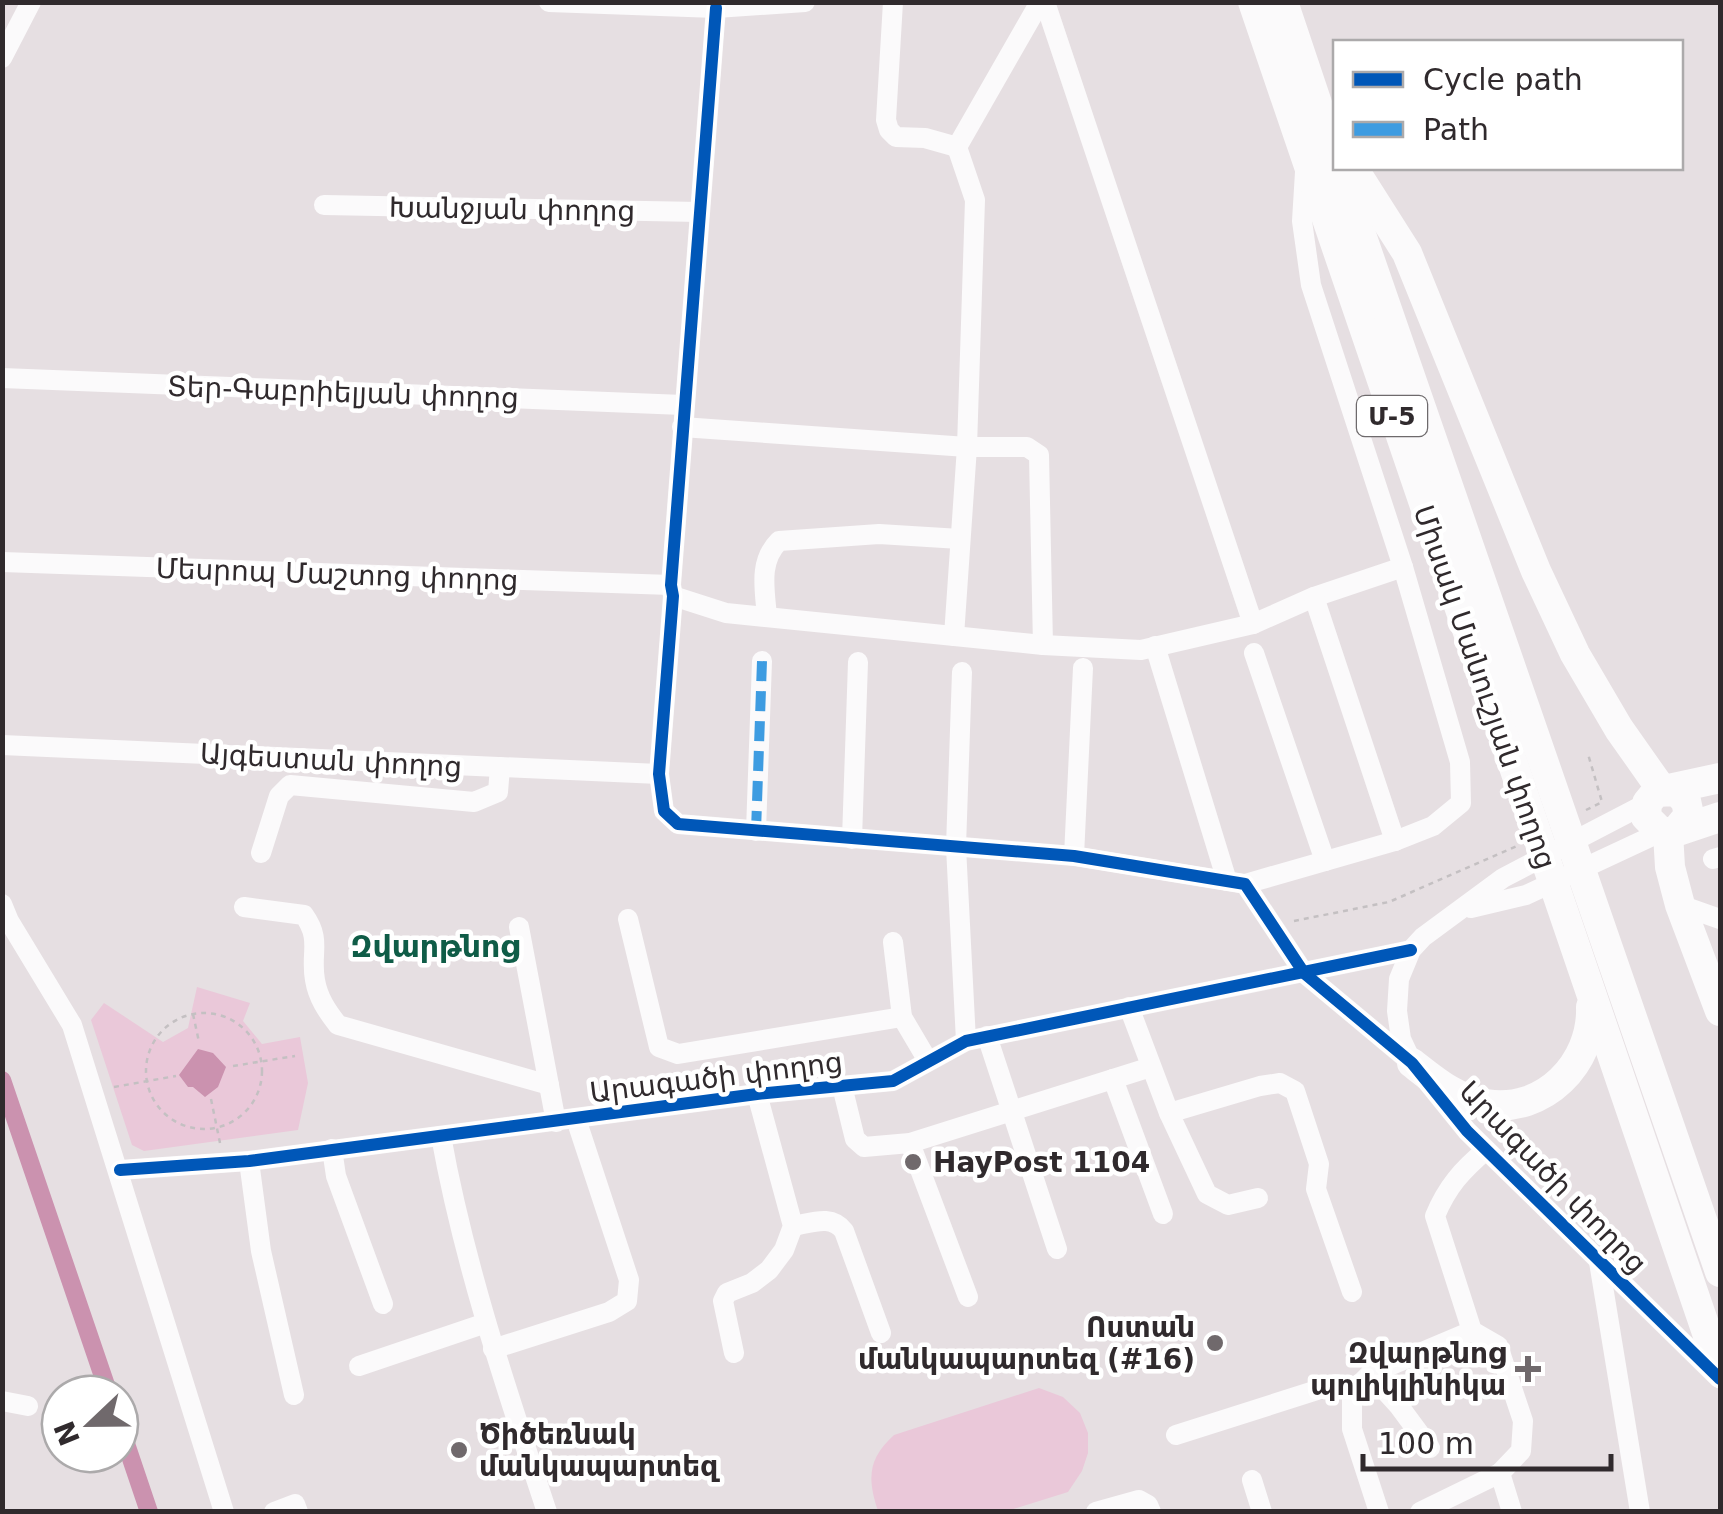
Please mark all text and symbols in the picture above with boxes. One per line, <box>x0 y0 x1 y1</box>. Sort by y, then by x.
legend <box>1333 40 1683 170</box>
text: Cycle path <box>1423 62 1583 97</box>
text: Path <box>1423 112 1489 147</box>
street label: Խանջյան փողոց <box>389 191 635 228</box>
street label: Տեր-Գաբրիելյան փողոց <box>166 370 519 415</box>
road number: Մ-5 <box>1357 396 1427 436</box>
street label: Միսակ Մանուշյան փողոց <box>1407 501 1562 873</box>
street label: Մեսրոպ Մաշտոց փողոց <box>155 552 519 597</box>
street label: Այգեստան փողոց <box>199 737 463 784</box>
district label: Զվարթնոց <box>350 929 520 964</box>
street label: Արագածի փողոց <box>588 1046 844 1109</box>
street label: Արագածի փողոց <box>1452 1074 1653 1280</box>
place label: HayPost 1104 <box>933 1146 1150 1179</box>
marker: HayPost 1104 <box>902 1151 924 1173</box>
place label: Ոստան մանկապարտեզ (#16) <box>858 1311 1195 1376</box>
marker: Ոստան մանկապարտեզ (#16) <box>1204 1332 1226 1354</box>
place label: Զվարթնոց պոլիկլինիկա <box>1310 1337 1506 1402</box>
marker: Զվարթնոց պոլիկլինիկա <box>1515 1356 1541 1382</box>
north arrow <box>40 1374 140 1474</box>
scale bar <box>1363 1409 1610 1471</box>
text: N <box>48 1416 87 1450</box>
place label: Ծիծեռնակ մանկապարտեզ <box>479 1418 720 1483</box>
text: 100 m <box>1378 1426 1474 1461</box>
marker: Ծիծեռնակ մանկապարտեզ <box>448 1439 470 1461</box>

